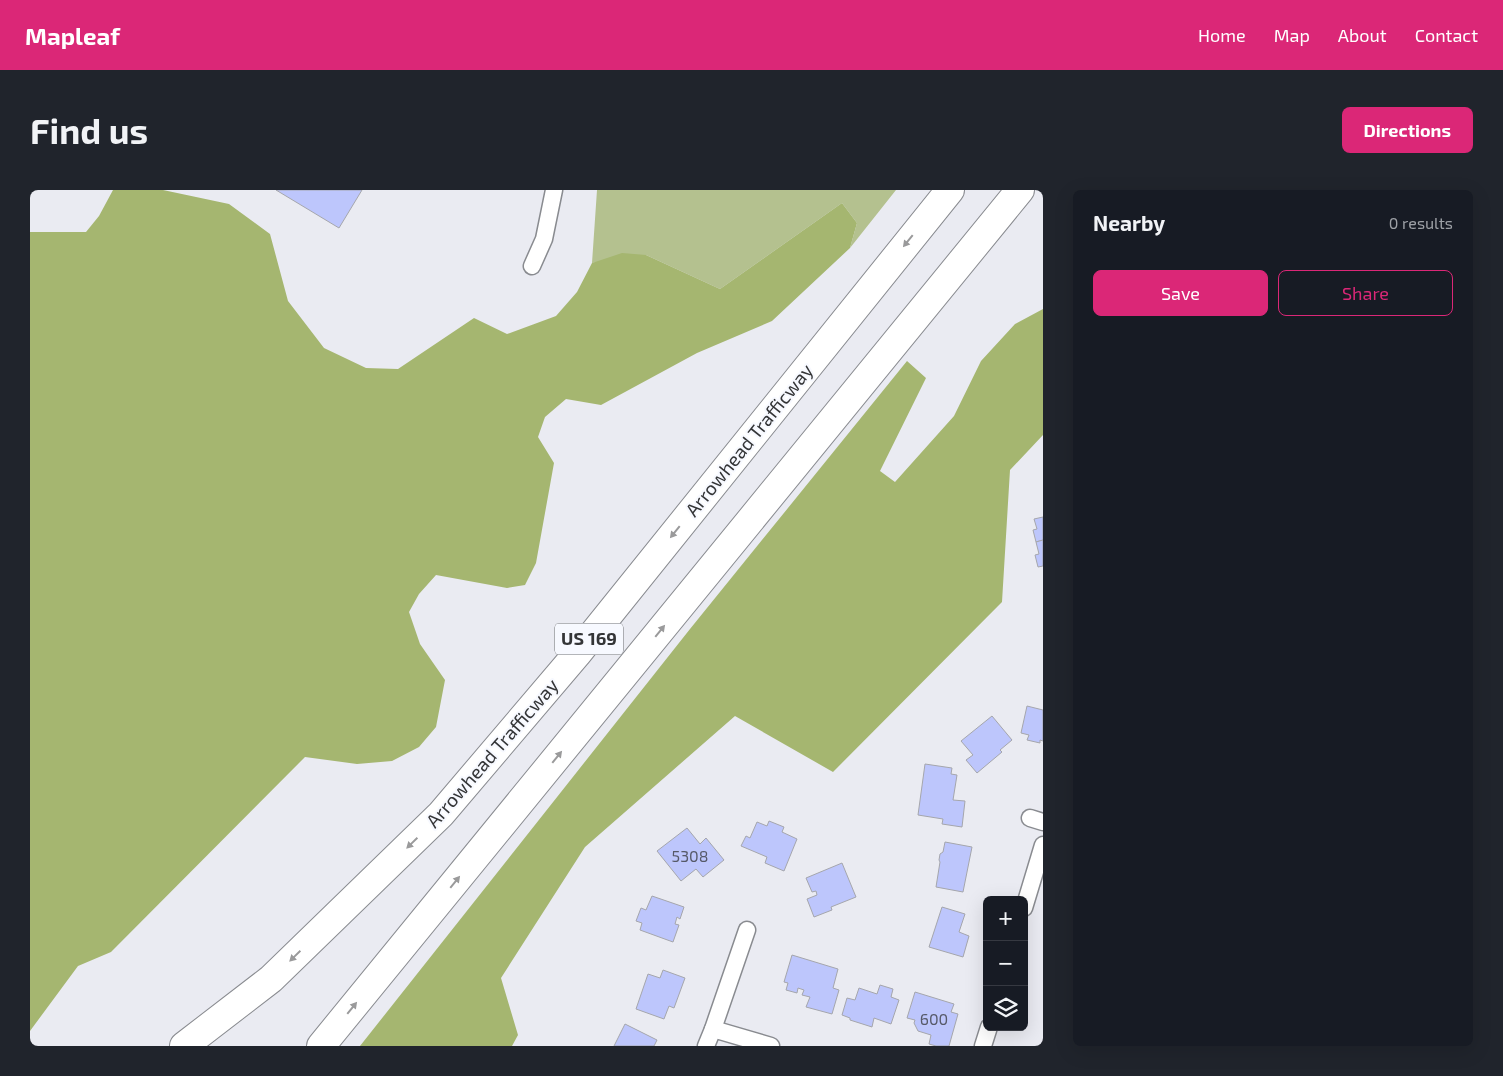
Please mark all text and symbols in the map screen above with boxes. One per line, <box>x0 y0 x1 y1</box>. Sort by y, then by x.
text: Mapleaf <box>25 21 120 50</box>
text: Home <box>1198 24 1246 46</box>
text: Map <box>1274 24 1310 46</box>
text: About <box>1338 24 1387 46</box>
text: Contact <box>1415 24 1478 46</box>
button: Directions <box>1342 107 1473 153</box>
text: Find us <box>30 109 148 151</box>
text: Nearby <box>1093 210 1165 235</box>
text: 0 results <box>1389 213 1453 232</box>
one-way arrow <box>903 235 914 248</box>
button: Save <box>1093 270 1268 316</box>
button: Share <box>1278 270 1453 316</box>
street label: Arrowhead Trafficway <box>680 359 817 521</box>
one-way arrow <box>669 525 680 538</box>
road number: US 169 <box>555 624 623 654</box>
one-way arrow <box>655 624 666 637</box>
street label: Arrowhead Trafficway <box>421 673 563 832</box>
one-way arrow <box>552 750 563 763</box>
one-way arrow <box>406 837 418 849</box>
house number: 5308 <box>672 846 708 865</box>
one-way arrow <box>449 876 460 889</box>
map controls <box>983 896 1028 1031</box>
button: + <box>983 896 1028 941</box>
button: − <box>983 941 1028 986</box>
one-way arrow <box>289 950 301 962</box>
button: layers <box>983 986 1028 1031</box>
one-way arrow <box>346 1002 357 1015</box>
house number: 600 <box>920 1009 948 1028</box>

